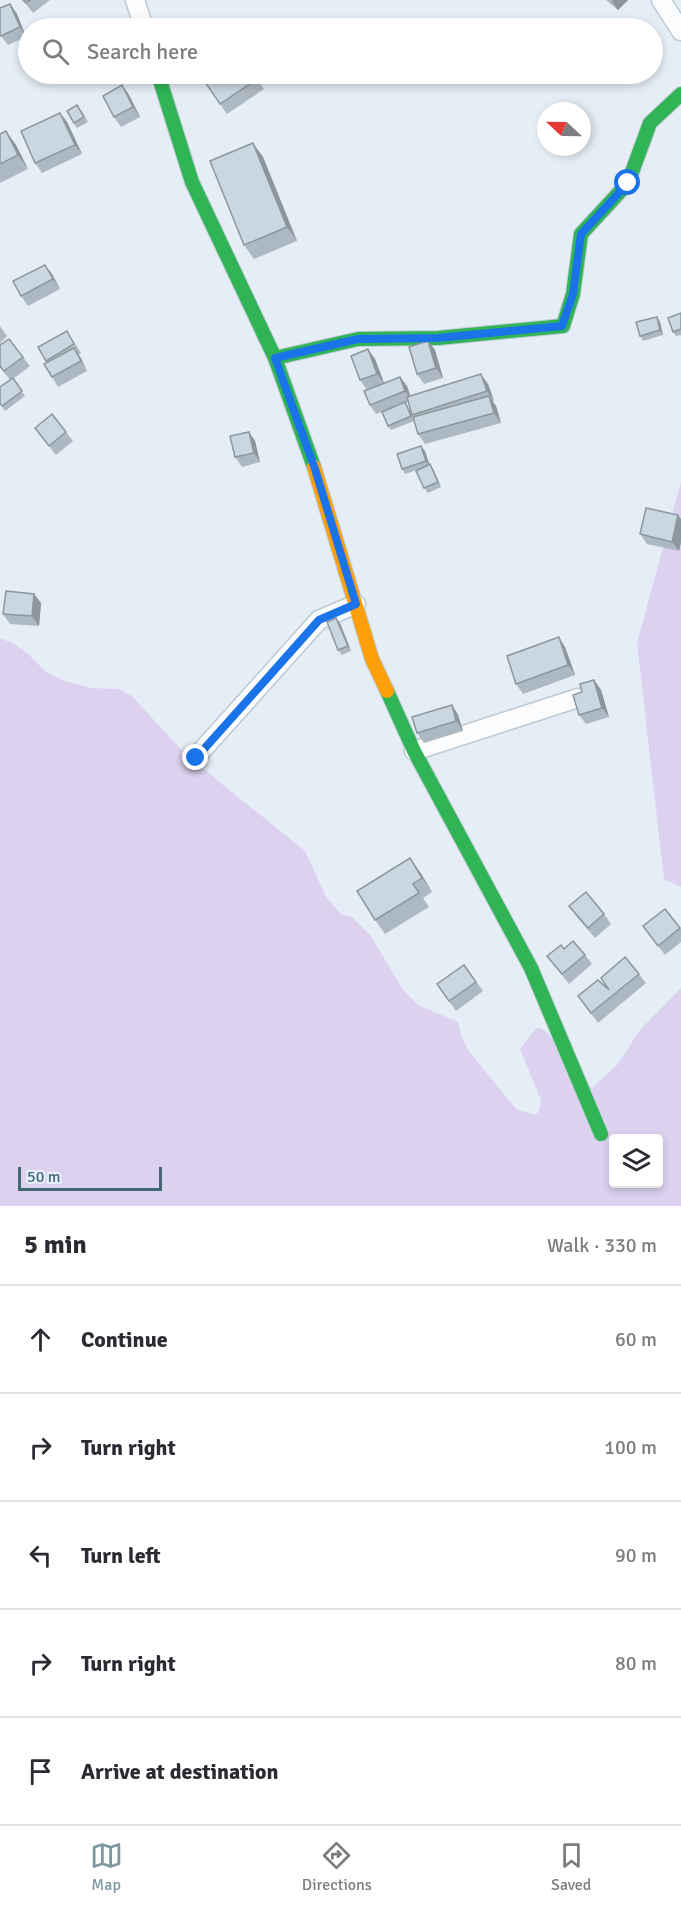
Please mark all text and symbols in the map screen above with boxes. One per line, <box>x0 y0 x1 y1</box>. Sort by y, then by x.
search box <box>18 18 663 84</box>
icon: search <box>39 35 72 68</box>
text: Search here <box>87 38 198 65</box>
north arrow <box>537 102 591 156</box>
route start <box>614 169 640 195</box>
route end <box>182 744 208 770</box>
map controls <box>609 1134 663 1188</box>
button: layers <box>609 1134 663 1188</box>
scale bar <box>18 1164 162 1192</box>
text: 50 m <box>27 1167 61 1187</box>
text: 5 min <box>24 1229 87 1261</box>
text: Walk · 330 m <box>547 1233 657 1258</box>
icon: ahead <box>24 1323 57 1356</box>
text: Continue <box>81 1326 168 1353</box>
text: 60 m <box>615 1327 657 1352</box>
icon: right <box>24 1431 57 1464</box>
text: Turn right <box>81 1434 176 1461</box>
text: 100 m <box>604 1435 657 1460</box>
icon: left <box>24 1539 57 1572</box>
text: Turn left <box>81 1542 161 1569</box>
text: 90 m <box>615 1543 657 1568</box>
icon: right <box>24 1647 57 1680</box>
text: Turn right <box>81 1650 176 1677</box>
text: 80 m <box>615 1651 657 1676</box>
icon: arrive <box>24 1755 57 1788</box>
text: Arrive at destination <box>81 1758 278 1785</box>
tab: Map <box>90 1839 123 1895</box>
tab: Directions <box>302 1839 372 1895</box>
tab: Saved <box>551 1839 591 1895</box>

